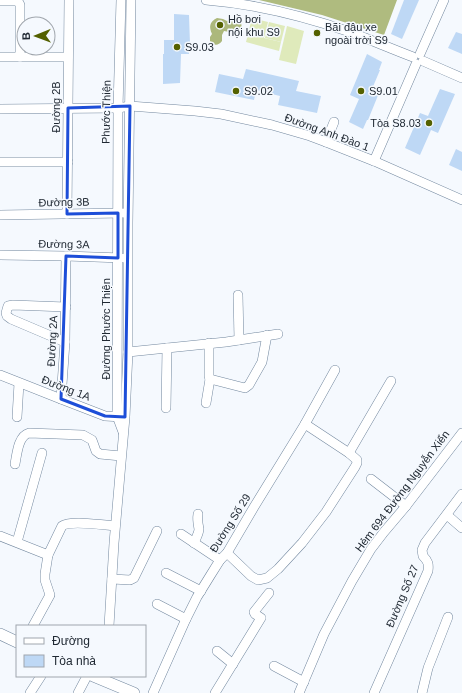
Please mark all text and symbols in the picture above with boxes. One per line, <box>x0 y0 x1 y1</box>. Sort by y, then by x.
place label: Hồ bơi nội khu S9 <box>228 13 280 38</box>
north arrow <box>16 16 56 56</box>
marker: Hồ bơi nội khu S9 <box>215 20 225 30</box>
place label: Bãi đậu xe ngoài trời S9 <box>325 21 388 46</box>
marker: Bãi đậu xe ngoài trời S9 <box>312 28 322 38</box>
text: B <box>20 32 32 40</box>
place label: S9.03 <box>185 41 214 53</box>
marker: S9.03 <box>172 42 182 52</box>
street label: Phước Thiện <box>99 80 113 144</box>
street label: Đường 2B <box>50 81 62 133</box>
place label: S9.02 <box>244 85 273 97</box>
place label: S9.01 <box>369 85 398 97</box>
marker: S9.02 <box>231 86 241 96</box>
marker: S9.01 <box>356 86 366 96</box>
street label: Đường Anh Đào 1 <box>283 111 371 153</box>
place label: Tòa S8.03 <box>370 117 421 129</box>
marker: Tòa S8.03 <box>424 118 434 128</box>
street label: Đường 3B <box>38 196 90 208</box>
street label: Đường 3A <box>38 238 90 250</box>
street label: Đường Phước Thiện <box>100 278 112 380</box>
street label: Đường 2A <box>45 314 59 367</box>
street label: Đường 1A <box>40 373 93 403</box>
street label: Hẻm 694 Đường Nguyễn Xiển <box>353 428 451 554</box>
street label: Đường Số 29 <box>207 492 253 554</box>
street label: Đường Số 27 <box>383 563 421 629</box>
legend <box>16 625 146 677</box>
text: Đường <box>52 634 90 648</box>
text: Tòa nhà <box>52 654 96 668</box>

